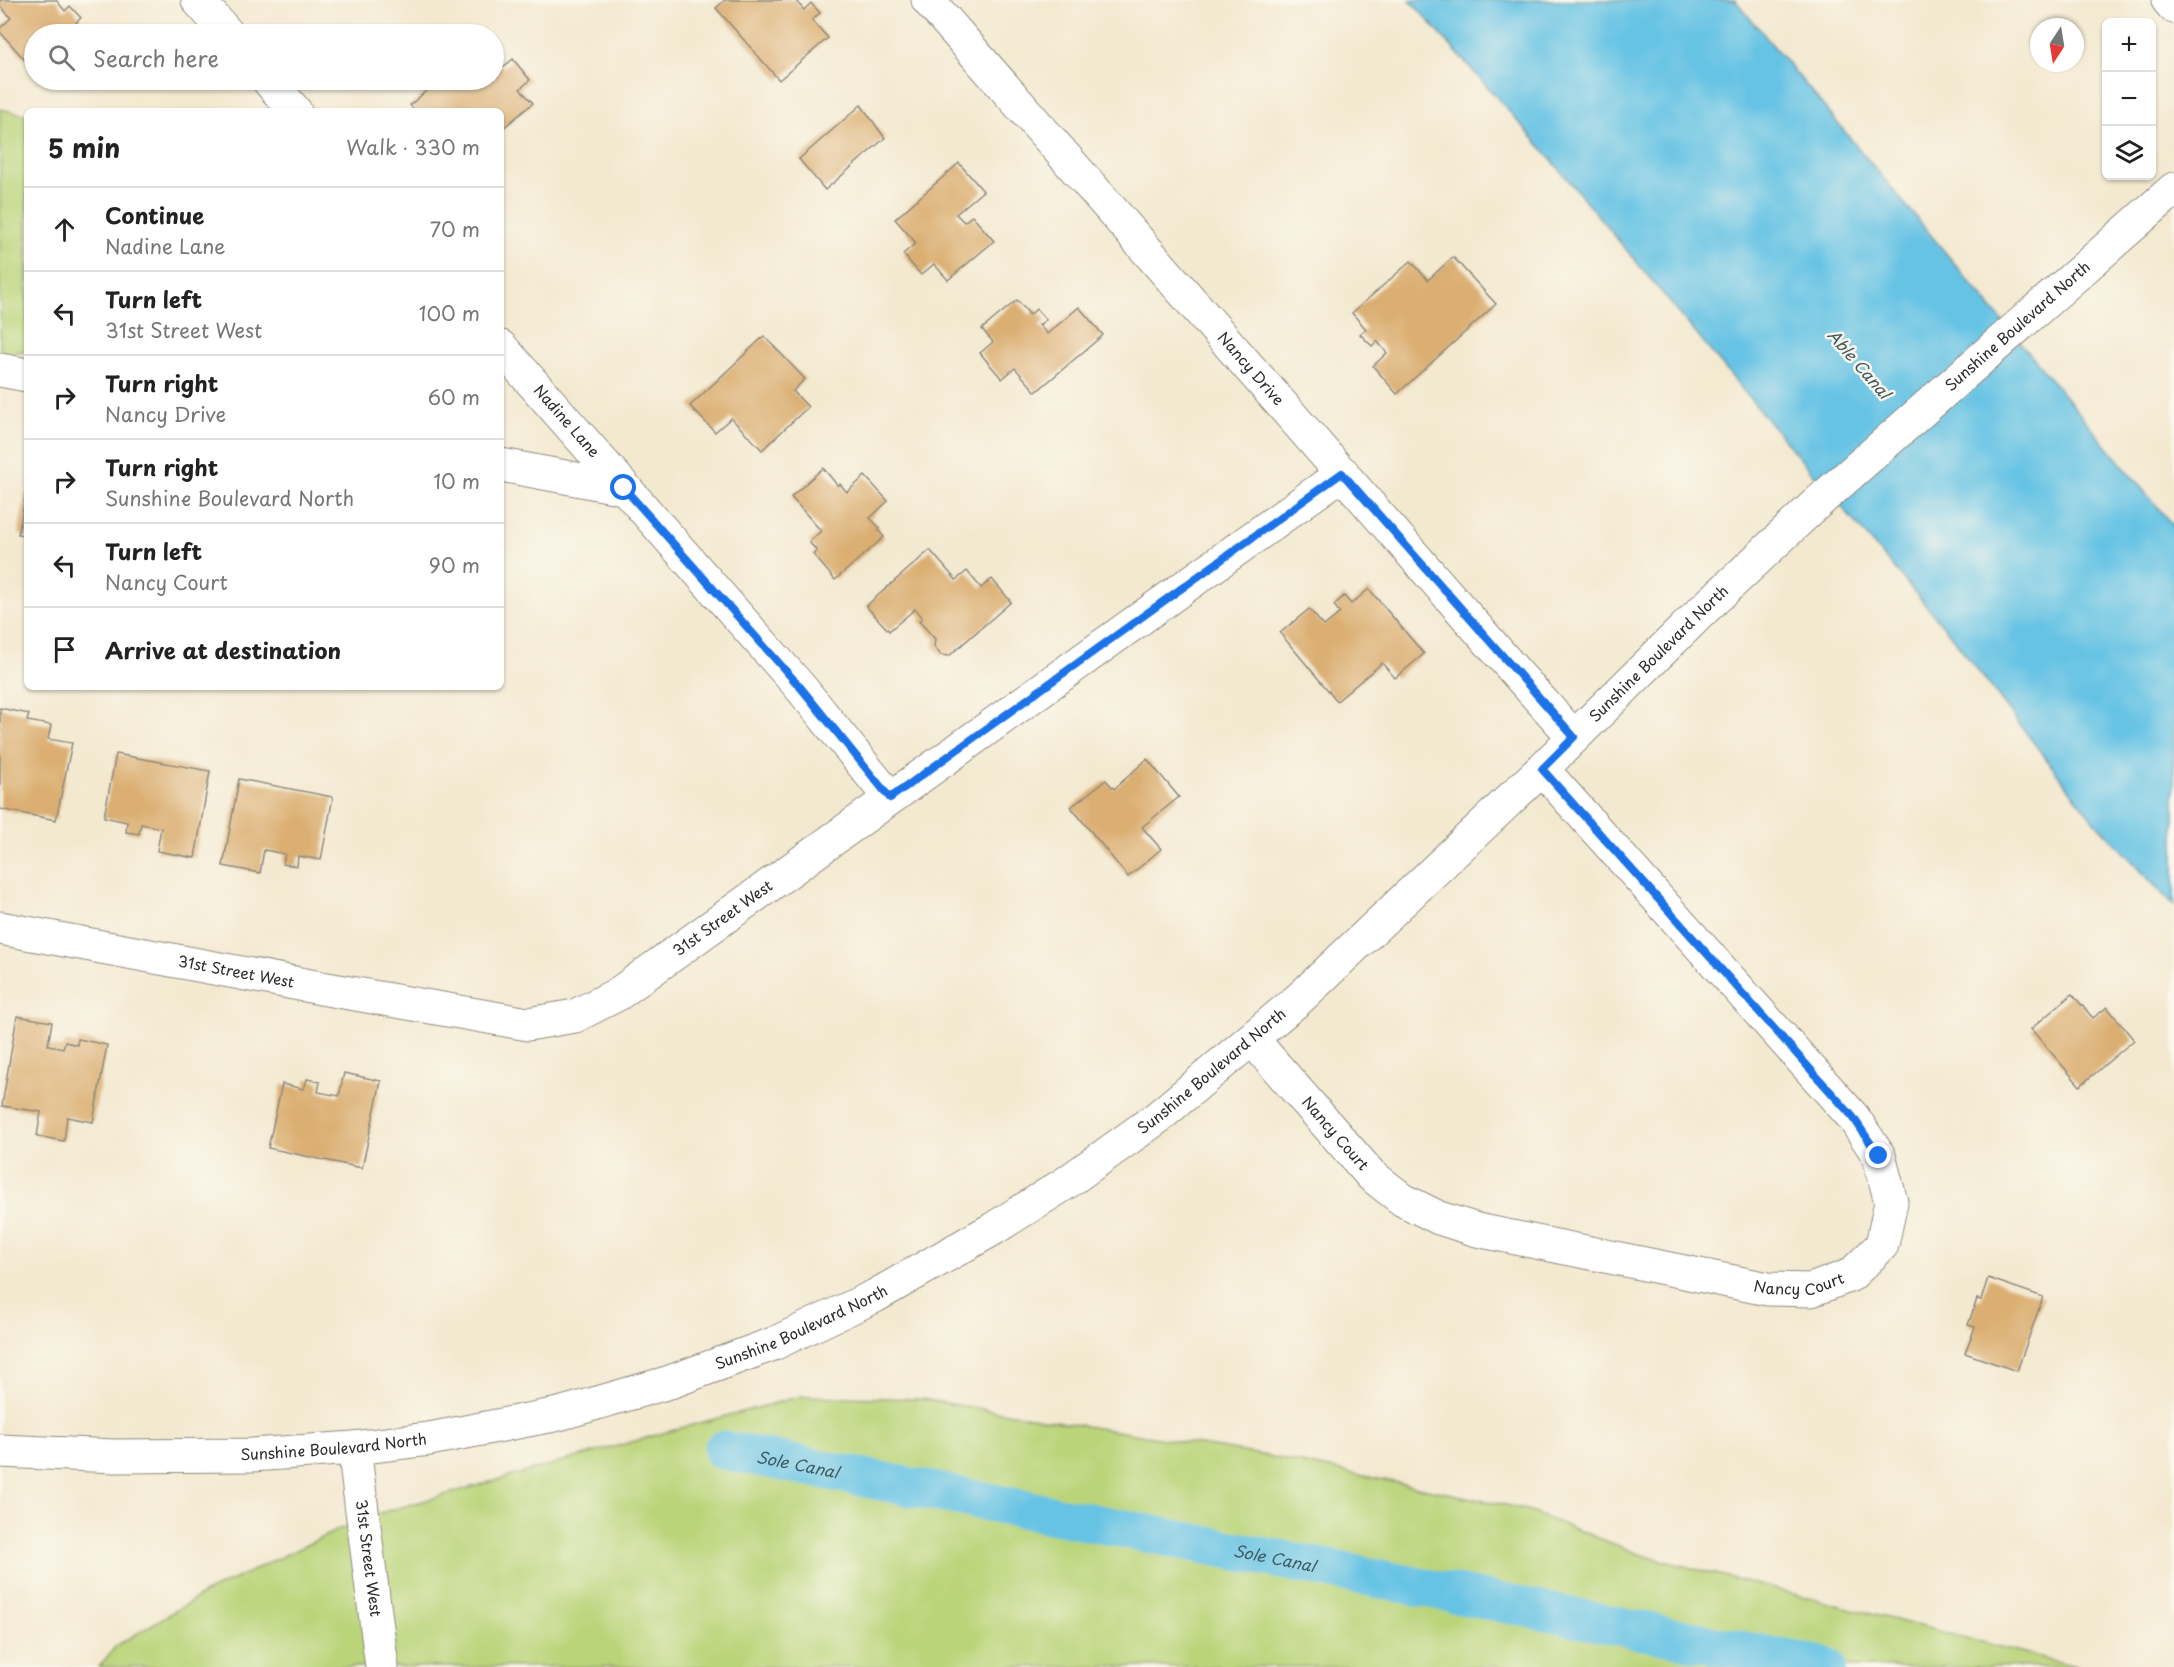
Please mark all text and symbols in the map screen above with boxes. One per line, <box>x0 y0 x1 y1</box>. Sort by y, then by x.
north arrow <box>2030 18 2084 72</box>
map controls <box>2102 18 2156 180</box>
button: + <box>2102 18 2156 72</box>
search box <box>24 24 504 90</box>
icon: search <box>45 41 78 74</box>
text: Search here <box>93 41 219 74</box>
button: − <box>2102 72 2156 126</box>
button: layers <box>2102 126 2156 180</box>
text: 5 min <box>48 128 120 167</box>
text: Walk · 330 m <box>346 132 480 162</box>
text: Continue <box>105 198 204 231</box>
icon: ahead <box>48 213 81 246</box>
text: 70 m <box>430 214 480 244</box>
text: Nadine Lane <box>105 231 225 261</box>
street label: Sunshine Boulevard North <box>1939 255 2095 396</box>
text: Turn left <box>105 282 202 315</box>
icon: left <box>48 297 81 330</box>
text: 100 m <box>419 298 480 328</box>
text: 31st Street West <box>105 315 262 345</box>
water label: Able Canal <box>1823 323 1898 405</box>
street label: Nancy Drive <box>1213 326 1290 410</box>
text: Turn right <box>105 366 218 399</box>
street label: Nadine Lane <box>529 379 606 462</box>
icon: right <box>48 381 81 414</box>
text: 60 m <box>428 382 480 412</box>
text: Nancy Drive <box>105 399 226 429</box>
text: Turn right <box>105 450 218 483</box>
icon: right <box>48 465 81 498</box>
text: 10 m <box>433 466 480 496</box>
route start <box>610 474 636 500</box>
text: Sunshine Boulevard North <box>105 483 354 513</box>
text: Turn left <box>105 534 202 567</box>
icon: left <box>48 549 81 582</box>
text: 90 m <box>429 550 480 580</box>
text: Nancy Court <box>105 567 228 597</box>
street label: Sunshine Boulevard North <box>1583 579 1733 727</box>
icon: arrive <box>48 633 81 666</box>
text: Arrive at destination <box>105 633 341 666</box>
street label: 31st Street West <box>668 874 777 961</box>
street label: 31st Street West <box>176 948 296 993</box>
street label: Sunshine Boulevard North <box>1132 1002 1290 1139</box>
street label: Nancy Court <box>1297 1091 1375 1175</box>
route end <box>1865 1142 1891 1168</box>
street label: Nancy Court <box>1752 1266 1847 1300</box>
street label: Sunshine Boulevard North <box>711 1278 891 1375</box>
street label: Sunshine Boulevard North <box>240 1426 428 1465</box>
water label: Sole Canal <box>755 1444 844 1484</box>
street label: 31st Street West <box>351 1498 388 1618</box>
water label: Sole Canal <box>1231 1538 1320 1578</box>

